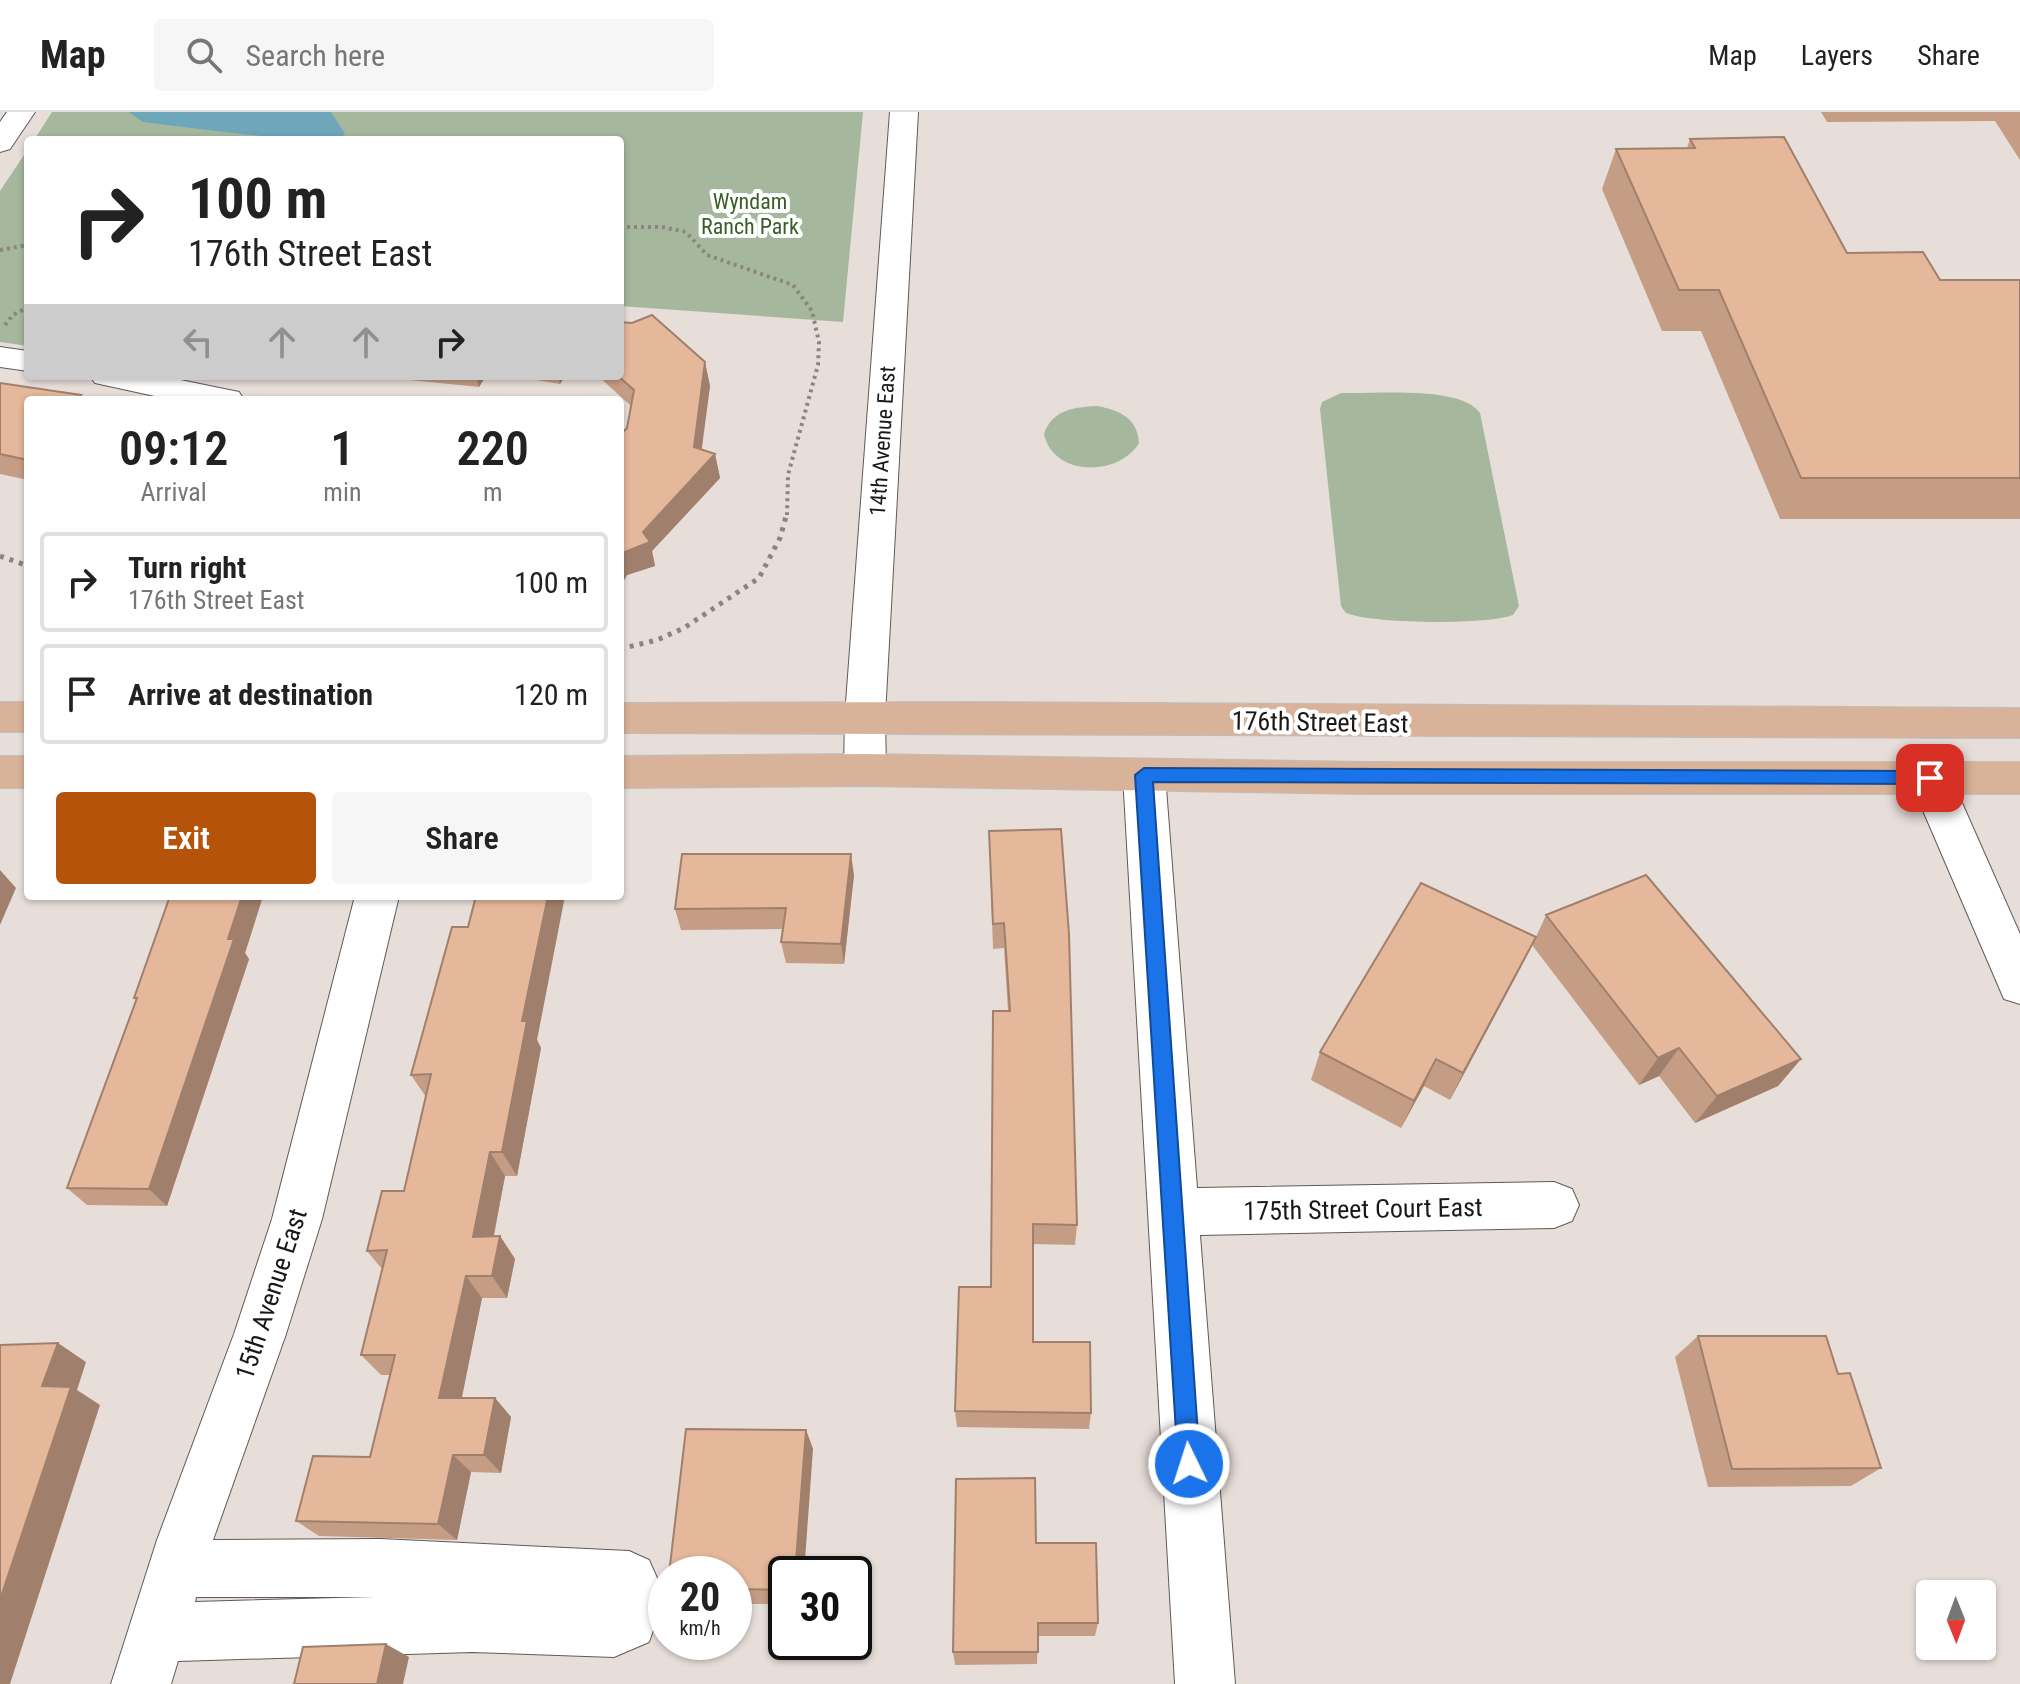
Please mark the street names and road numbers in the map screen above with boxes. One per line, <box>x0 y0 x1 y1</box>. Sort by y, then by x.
street label: 14th Avenue East <box>865 365 900 517</box>
street label: 176th Street East <box>1231 705 1409 739</box>
street label: 175th Street Court East <box>1243 1192 1483 1226</box>
street label: 15th Avenue East <box>229 1205 313 1383</box>

